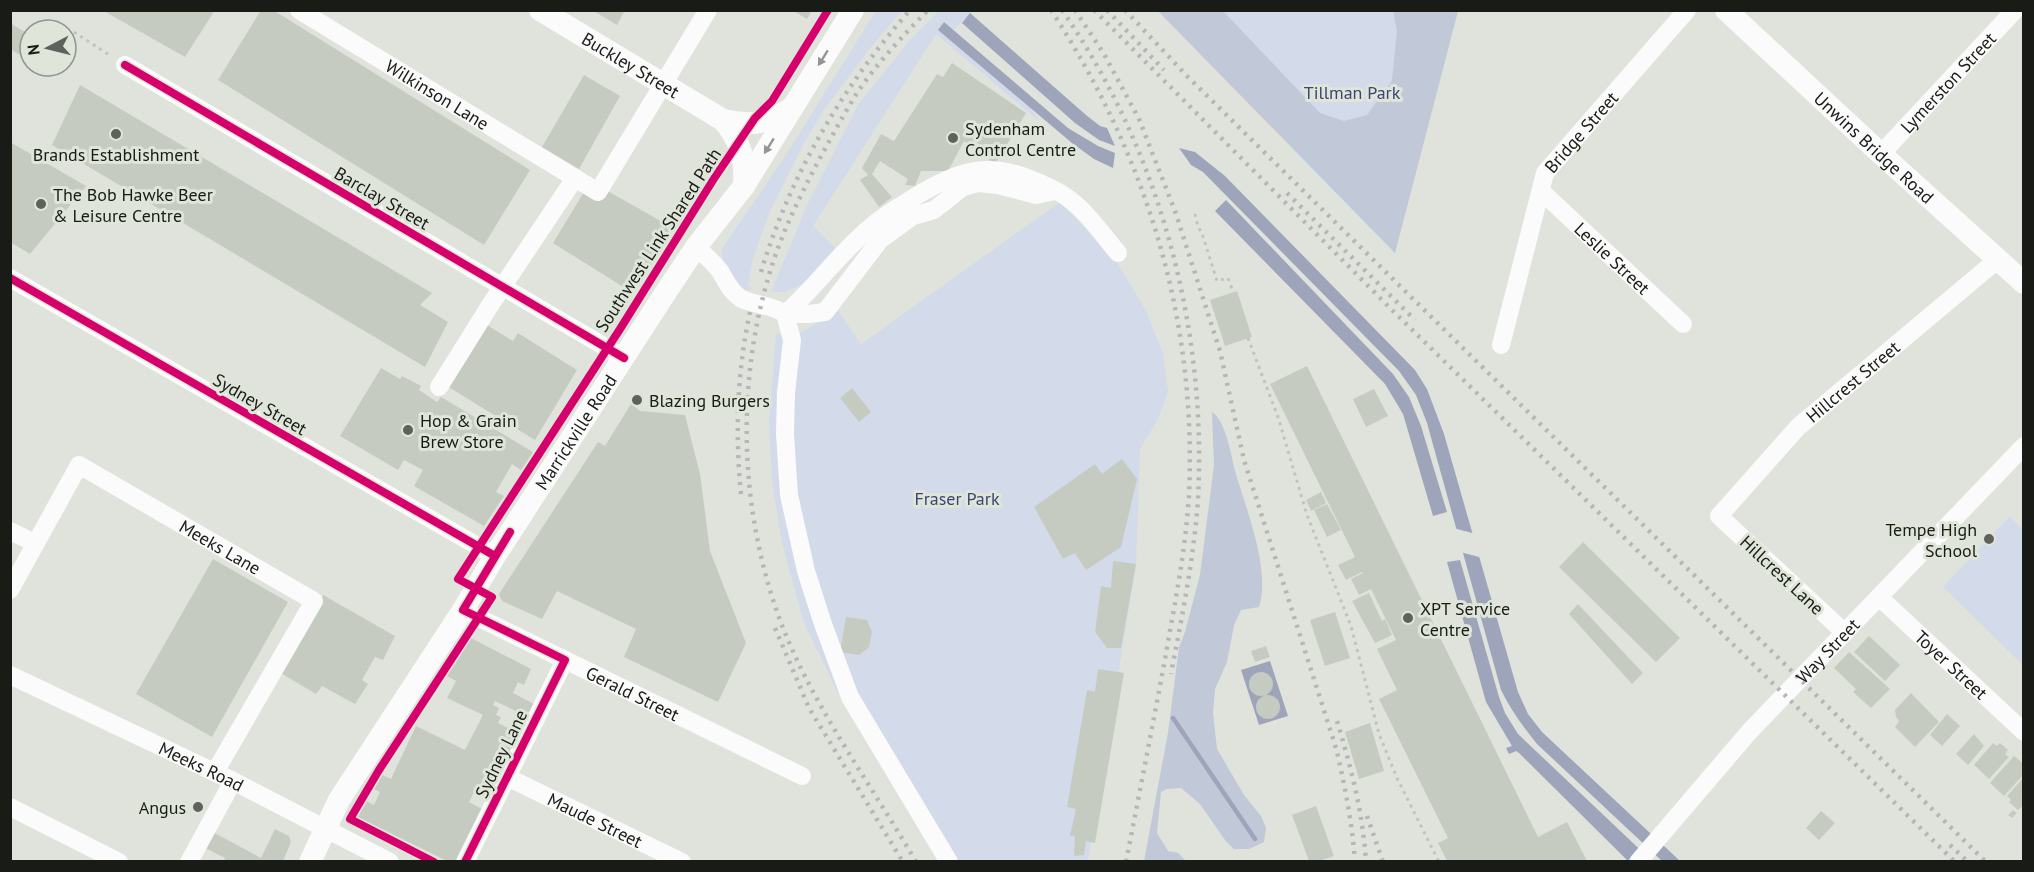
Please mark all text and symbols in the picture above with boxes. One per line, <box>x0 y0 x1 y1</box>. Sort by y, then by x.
north arrow <box>18 18 78 78</box>
street label: Buckley Street <box>578 27 684 103</box>
street label: Lymerston Street <box>1895 27 2000 138</box>
text: N <box>23 43 44 56</box>
one-way arrow <box>818 50 829 66</box>
street label: Wilkinson Lane <box>381 54 493 135</box>
park label: Tillman Park <box>1304 81 1401 104</box>
street label: Bridge Street <box>1539 86 1623 177</box>
street label: Unwins Bridge Road <box>1809 86 1939 208</box>
place label: Sydenham Control Centre <box>965 117 1076 161</box>
marker: Brands Establishment <box>109 127 123 141</box>
marker: Sydenham Control Centre <box>946 131 960 145</box>
one-way arrow <box>764 138 775 154</box>
place label: Brands Establishment <box>33 143 199 166</box>
street label: Southwest Link Shared Path <box>590 144 726 336</box>
street label: Barclay Street <box>330 161 434 235</box>
place label: The Bob Hawke Beer & Leisure Centre <box>53 183 213 227</box>
marker: The Bob Hawke Beer & Leisure Centre <box>34 197 48 211</box>
street label: Leslie Street <box>1570 217 1655 299</box>
street label: Hillcrest Street <box>1801 335 1904 427</box>
street label: Sydney Street <box>209 368 311 440</box>
street label: Marrickville Road <box>530 370 621 494</box>
place label: Blazing Burgers <box>649 389 770 412</box>
marker: Blazing Burgers <box>630 393 644 407</box>
place label: Hop & Grain Brew Store <box>420 409 516 453</box>
marker: Hop & Grain Brew Store <box>401 423 415 437</box>
park label: Fraser Park <box>914 487 1000 510</box>
street label: Meeks Lane <box>175 514 265 579</box>
place label: Tempe High School <box>1885 518 1978 562</box>
street label: Hillcrest Lane <box>1735 530 1829 620</box>
marker: Tempe High School <box>1982 532 1996 546</box>
place label: XPT Service Centre <box>1420 597 1510 641</box>
marker: XPT Service Centre <box>1401 611 1415 625</box>
street label: Way Street <box>1791 613 1864 688</box>
street label: Toyer Street <box>1910 625 1993 704</box>
street label: Gerald Street <box>582 661 683 726</box>
street label: Sydney Lane <box>470 706 532 802</box>
street label: Meeks Road <box>155 736 248 796</box>
street label: Maude Street <box>544 787 646 853</box>
place label: Angus <box>139 796 186 819</box>
marker: Angus <box>191 800 205 814</box>

